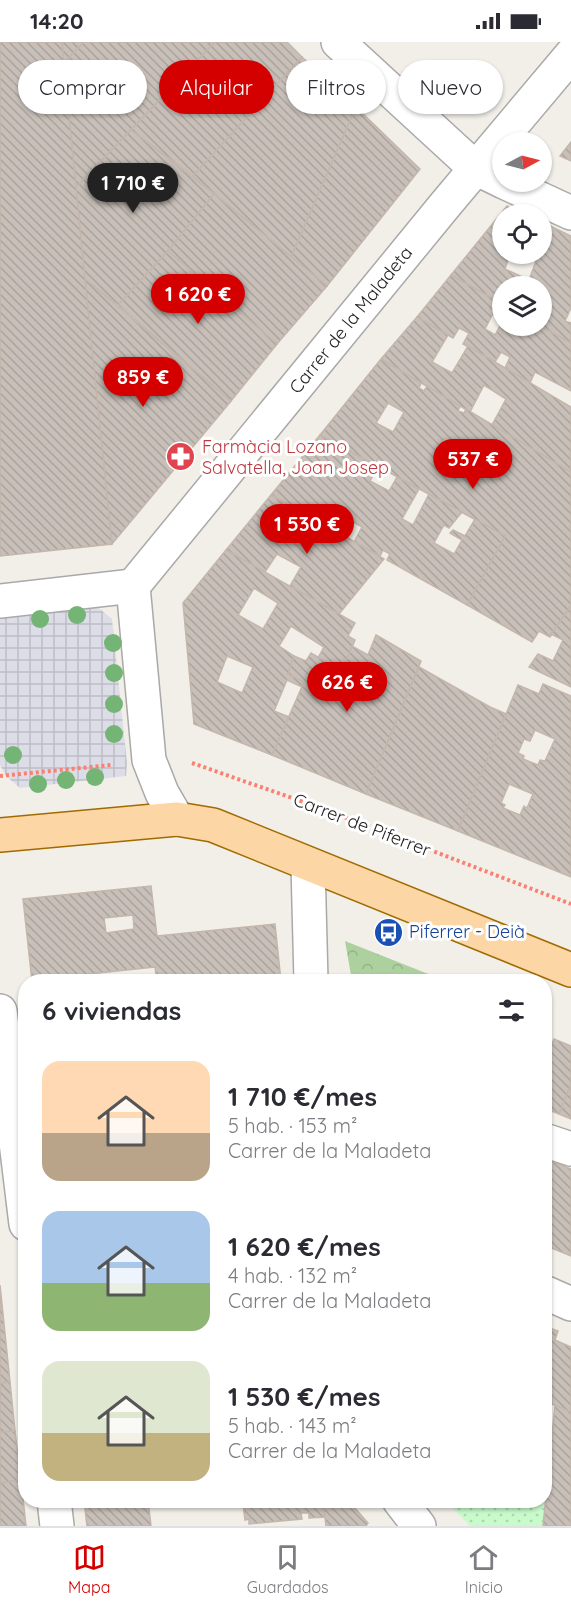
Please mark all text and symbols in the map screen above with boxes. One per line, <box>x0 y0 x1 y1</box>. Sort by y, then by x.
text: 14:20 <box>30 7 84 35</box>
chip: Comprar <box>18 60 147 114</box>
chip: Alquilar <box>159 60 274 114</box>
chip: Filtros <box>286 60 386 114</box>
chip: Nuevo <box>398 60 503 114</box>
north arrow <box>492 132 552 192</box>
map controls <box>492 132 552 336</box>
pin: 1 710 € <box>78 163 188 214</box>
text: 1 710 € <box>101 170 165 195</box>
button: locate <box>492 204 552 264</box>
street label: Carrer de la Maladeta <box>284 241 417 398</box>
pin: 1 620 € <box>143 274 253 325</box>
button: layers <box>492 276 552 336</box>
text: 1 620 € <box>165 281 231 306</box>
pin: 859 € <box>101 357 185 408</box>
text: 859 € <box>117 364 169 389</box>
place label: Farmàcia Lozano Salvatella, Joan Josep <box>202 435 389 479</box>
pin: 537 € <box>431 439 515 490</box>
pharmacy icon: Farmàcia Lozano Salvatella, Joan Josep <box>165 441 197 473</box>
text: 537 € <box>447 446 499 471</box>
pin: 1 530 € <box>252 504 362 555</box>
text: 1 530 € <box>274 511 340 536</box>
pin: 626 € <box>305 662 389 713</box>
text: 626 € <box>321 669 373 694</box>
street label: Carrer de Piferrer <box>290 788 434 861</box>
bus stop icon: Piferrer - Deià <box>372 916 404 948</box>
place label: Piferrer - Deià <box>409 920 525 943</box>
text: 6 viviendas <box>42 994 181 1027</box>
icon: filters <box>495 994 528 1027</box>
text: 1 710 €/mes <box>228 1080 377 1113</box>
icon: home <box>90 1085 162 1157</box>
text: 5 hab. · 153 m² <box>228 1113 357 1138</box>
text: Carrer de la Maladeta <box>228 1138 431 1163</box>
text: 1 620 €/mes <box>228 1230 381 1263</box>
icon: home <box>90 1235 162 1307</box>
text: 4 hab. · 132 m² <box>228 1263 357 1288</box>
text: Carrer de la Maladeta <box>228 1288 431 1313</box>
text: 1 530 €/mes <box>228 1380 381 1413</box>
icon: home <box>90 1385 162 1457</box>
text: 5 hab. · 143 m² <box>228 1413 357 1438</box>
text: Carrer de la Maladeta <box>228 1438 431 1463</box>
tab: Mapa <box>68 1541 110 1597</box>
tab: Guardados <box>247 1541 329 1597</box>
tab: Inicio <box>465 1541 503 1597</box>

